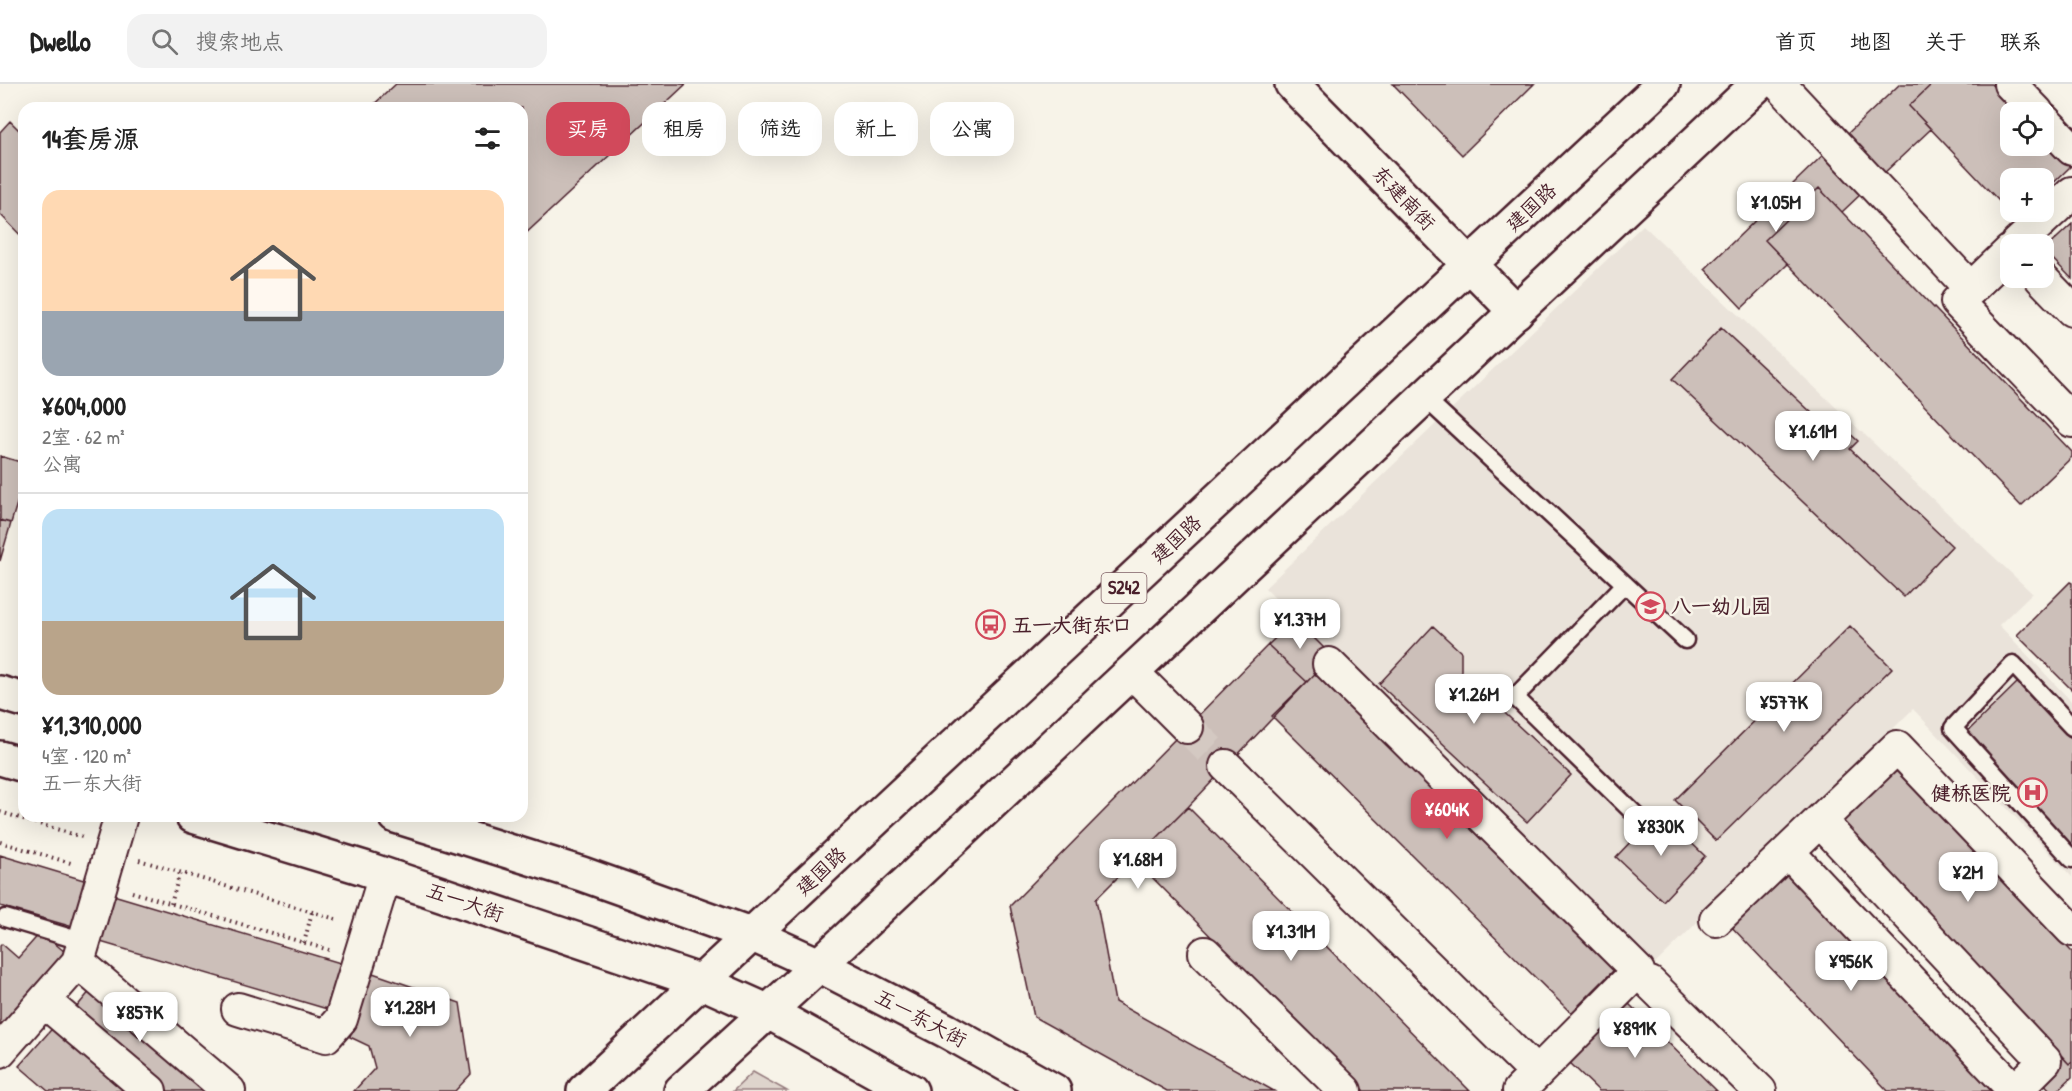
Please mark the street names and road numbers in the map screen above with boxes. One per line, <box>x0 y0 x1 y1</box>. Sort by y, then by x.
street label: 东建南街 <box>1367 160 1442 236</box>
street label: 建国路 <box>1500 176 1563 237</box>
street label: 建国路 <box>1145 508 1208 569</box>
road number: S242 <box>1102 573 1146 603</box>
street label: 建国路 <box>790 840 853 901</box>
street label: 五一大街 <box>423 876 507 927</box>
street label: 五一东大街 <box>871 982 972 1053</box>

